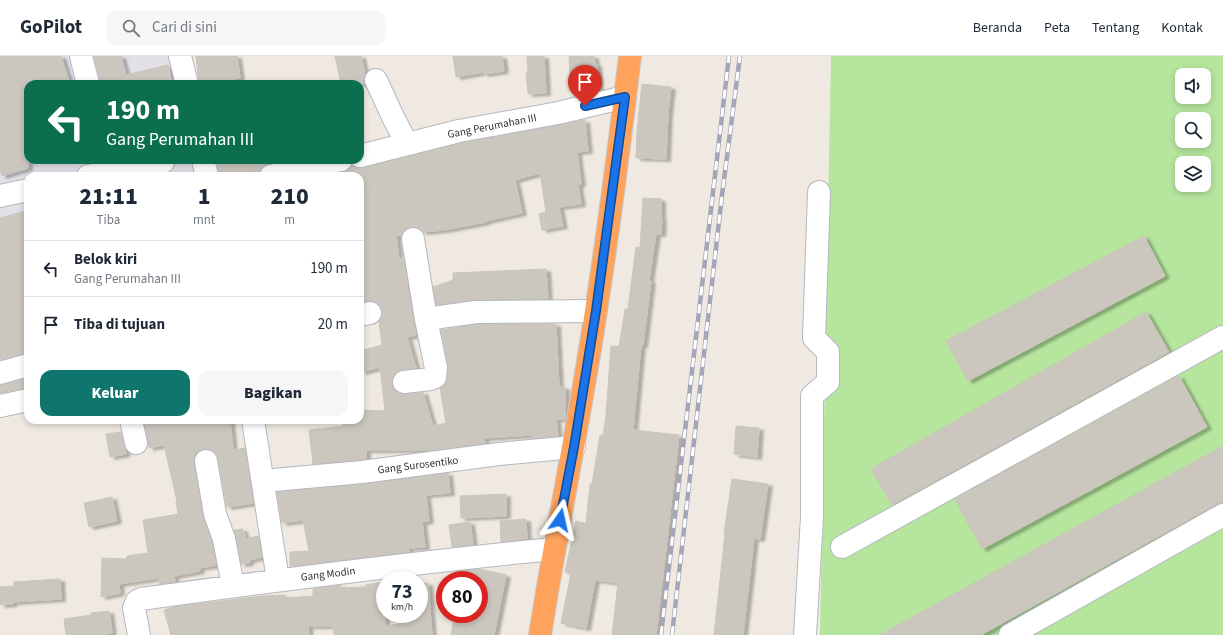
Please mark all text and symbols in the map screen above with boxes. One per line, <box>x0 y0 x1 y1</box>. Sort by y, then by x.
search box <box>106 10 386 46</box>
text: GoPilot <box>20 14 82 41</box>
icon: search <box>120 17 142 39</box>
text: Cari di sini <box>152 17 217 38</box>
text: Beranda <box>973 18 1022 38</box>
text: Peta <box>1044 18 1070 38</box>
text: Tentang <box>1092 18 1139 38</box>
text: Kontak <box>1161 18 1203 38</box>
pin <box>568 65 602 106</box>
map controls <box>1175 68 1211 192</box>
button: sound <box>1175 68 1211 104</box>
icon: arrive <box>574 71 596 93</box>
text: 190 m <box>106 90 180 130</box>
icon: left <box>40 96 92 148</box>
street label: Gang Perumahan III <box>446 110 538 142</box>
button: search <box>1175 112 1211 148</box>
text: Gang Perumahan III <box>106 127 254 152</box>
button: layers <box>1175 156 1211 192</box>
text: 21:11 <box>79 179 138 214</box>
text: 1 <box>198 179 211 214</box>
text: 210 <box>270 179 309 214</box>
text: Tiba <box>97 211 120 229</box>
text: mnt <box>193 211 215 229</box>
text: m <box>284 211 295 229</box>
text: Belok kiri <box>74 249 137 270</box>
icon: left <box>40 258 62 280</box>
text: 190 m <box>310 258 348 279</box>
text: Gang Perumahan III <box>74 270 181 288</box>
icon: arrive <box>40 314 62 336</box>
text: Tiba di tujuan <box>74 314 165 335</box>
text: 20 m <box>318 314 348 335</box>
button: Keluar <box>40 370 190 416</box>
button: Bagikan <box>198 370 348 416</box>
street label: Gang Surosentiko <box>377 453 459 477</box>
position arrow <box>539 499 581 541</box>
street label: Gang Modin <box>300 563 356 585</box>
speed limit sign: 80 <box>436 571 488 623</box>
text: 73 <box>391 578 413 606</box>
text: km/h <box>391 600 413 614</box>

